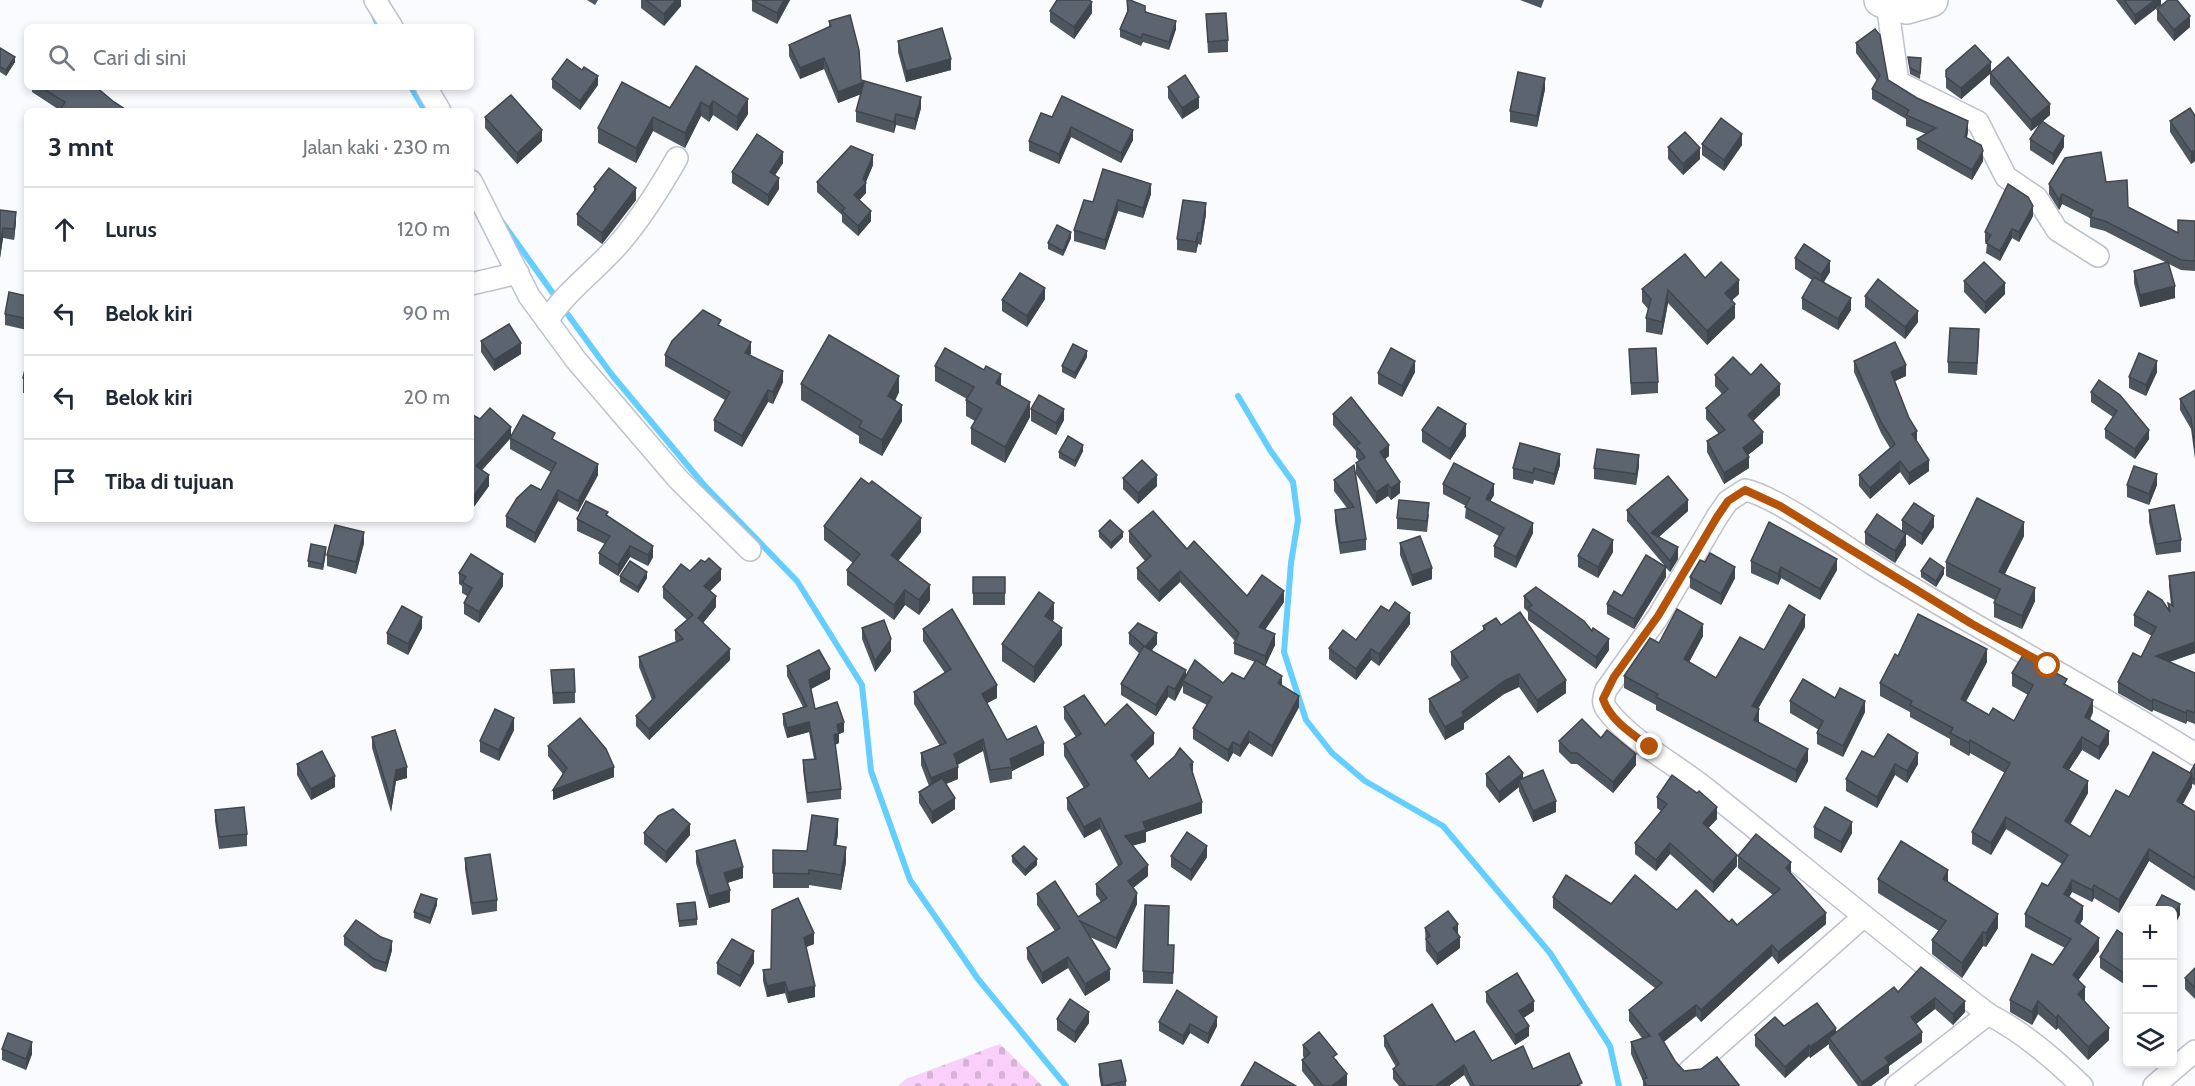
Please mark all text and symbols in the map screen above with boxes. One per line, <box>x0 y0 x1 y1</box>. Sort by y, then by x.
search box <box>24 24 474 90</box>
icon: search <box>45 41 78 74</box>
text: Cari di sini <box>93 44 186 71</box>
text: 3 mnt <box>48 131 114 163</box>
text: Jalan kaki · 230 m <box>303 135 450 159</box>
icon: ahead <box>48 213 81 246</box>
text: Lurus <box>105 216 157 243</box>
text: 120 m <box>397 217 450 241</box>
icon: left <box>48 297 81 330</box>
text: Belok kiri <box>105 300 192 327</box>
text: 90 m <box>403 301 450 325</box>
icon: left <box>48 381 81 414</box>
text: Belok kiri <box>105 384 192 411</box>
text: 20 m <box>404 385 450 409</box>
icon: arrive <box>48 465 81 498</box>
text: Tiba di tujuan <box>105 468 234 495</box>
route start <box>2034 652 2060 678</box>
route end <box>1636 733 1662 759</box>
map controls <box>2123 906 2177 1068</box>
button: + <box>2123 906 2177 960</box>
button: − <box>2123 960 2177 1014</box>
button: layers <box>2123 1014 2177 1068</box>

